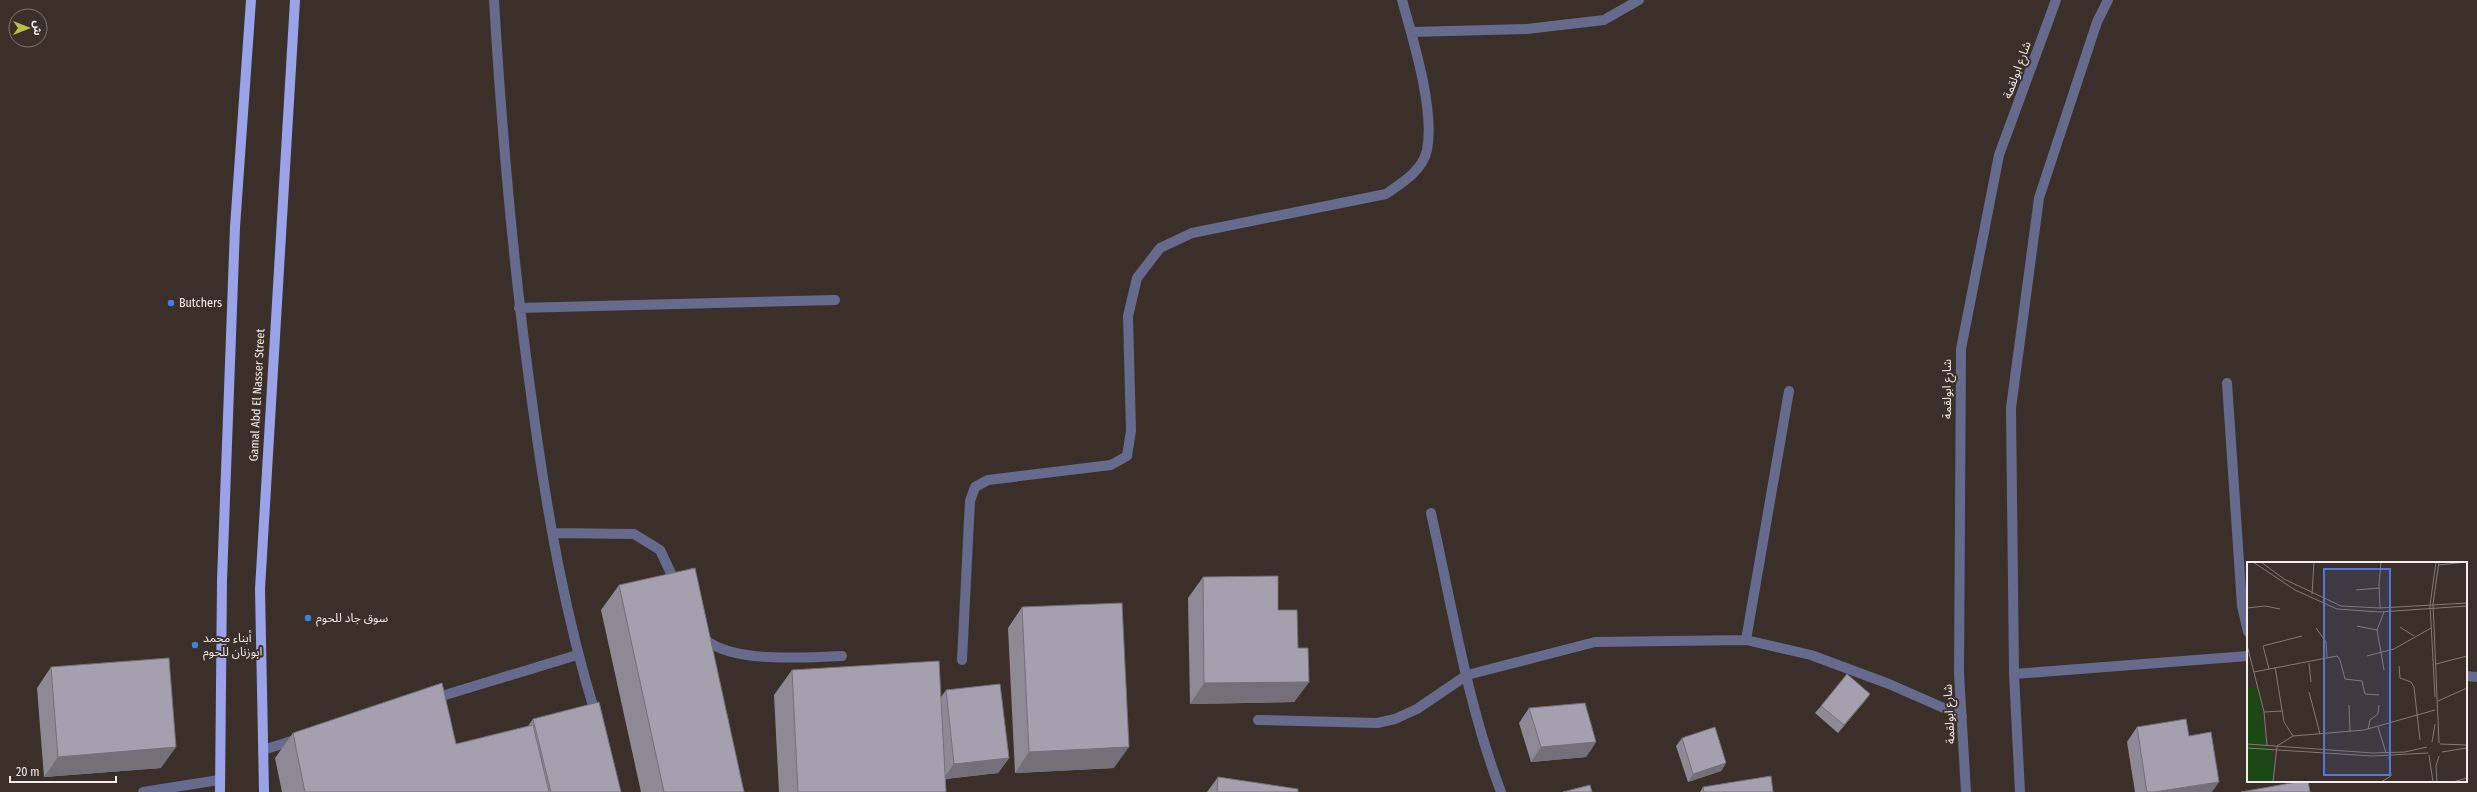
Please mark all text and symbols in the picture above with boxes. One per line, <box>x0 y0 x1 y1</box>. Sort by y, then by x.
north arrow <box>8 8 48 48</box>
text: ش <box>31 20 44 36</box>
street label: شارع ابولقمة <box>2000 40 2036 101</box>
place label: Butchers <box>179 296 222 310</box>
marker: Butchers <box>166 298 176 308</box>
street label: Gamal Abd El Nasser Street <box>247 328 267 462</box>
street label: شارع ابولقمة <box>1940 359 1956 419</box>
inset map <box>2247 562 2467 782</box>
place label: سوق جاد للحوم <box>316 611 388 627</box>
marker: سوق جاد للحوم <box>303 613 313 623</box>
place label: أبناء محمد ابوزنان للحوم <box>203 630 263 661</box>
marker: أبناء محمد ابوزنان للحوم <box>190 640 200 650</box>
street label: شارع ابولقمة <box>1940 684 1960 744</box>
scale bar <box>10 758 116 784</box>
text: 20 m <box>16 765 40 779</box>

